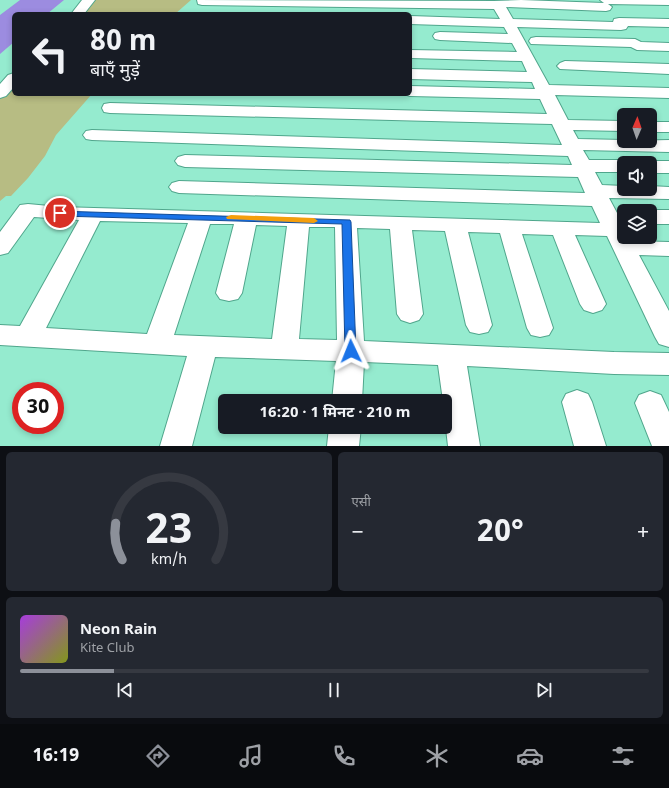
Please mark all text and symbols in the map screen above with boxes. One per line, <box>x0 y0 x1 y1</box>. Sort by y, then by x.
text: 80 m <box>90 25 156 61</box>
icon: left <box>24 28 76 80</box>
text: बाएँ मुड़ें <box>90 60 140 83</box>
north arrow <box>617 108 657 148</box>
map controls <box>617 108 657 244</box>
button: sound <box>617 156 657 196</box>
pin <box>43 196 77 230</box>
icon: arrive <box>49 202 71 224</box>
button: layers <box>617 204 657 244</box>
position arrow <box>330 330 372 372</box>
speed limit sign: 30 <box>12 382 64 434</box>
text: 16:20 · 1 मिनट · 210 m <box>260 404 410 423</box>
text: एसी <box>352 494 371 511</box>
text: 23 <box>145 505 192 559</box>
text: 20° <box>477 514 524 553</box>
text: − <box>352 519 364 548</box>
text: + <box>637 519 649 548</box>
text: km/h <box>151 550 187 569</box>
text: Neon Rain <box>80 621 157 640</box>
text: Kite Club <box>80 640 134 657</box>
icon: previous <box>114 679 136 701</box>
icon: pause <box>323 679 345 701</box>
icon: next <box>533 679 555 701</box>
icon: directions <box>144 742 172 770</box>
icon: music <box>237 742 265 770</box>
icon: phone <box>330 742 358 770</box>
icon: climate <box>423 742 451 770</box>
icon: car <box>516 742 544 770</box>
icon: filters <box>609 742 637 770</box>
text: 16:19 <box>32 745 79 768</box>

